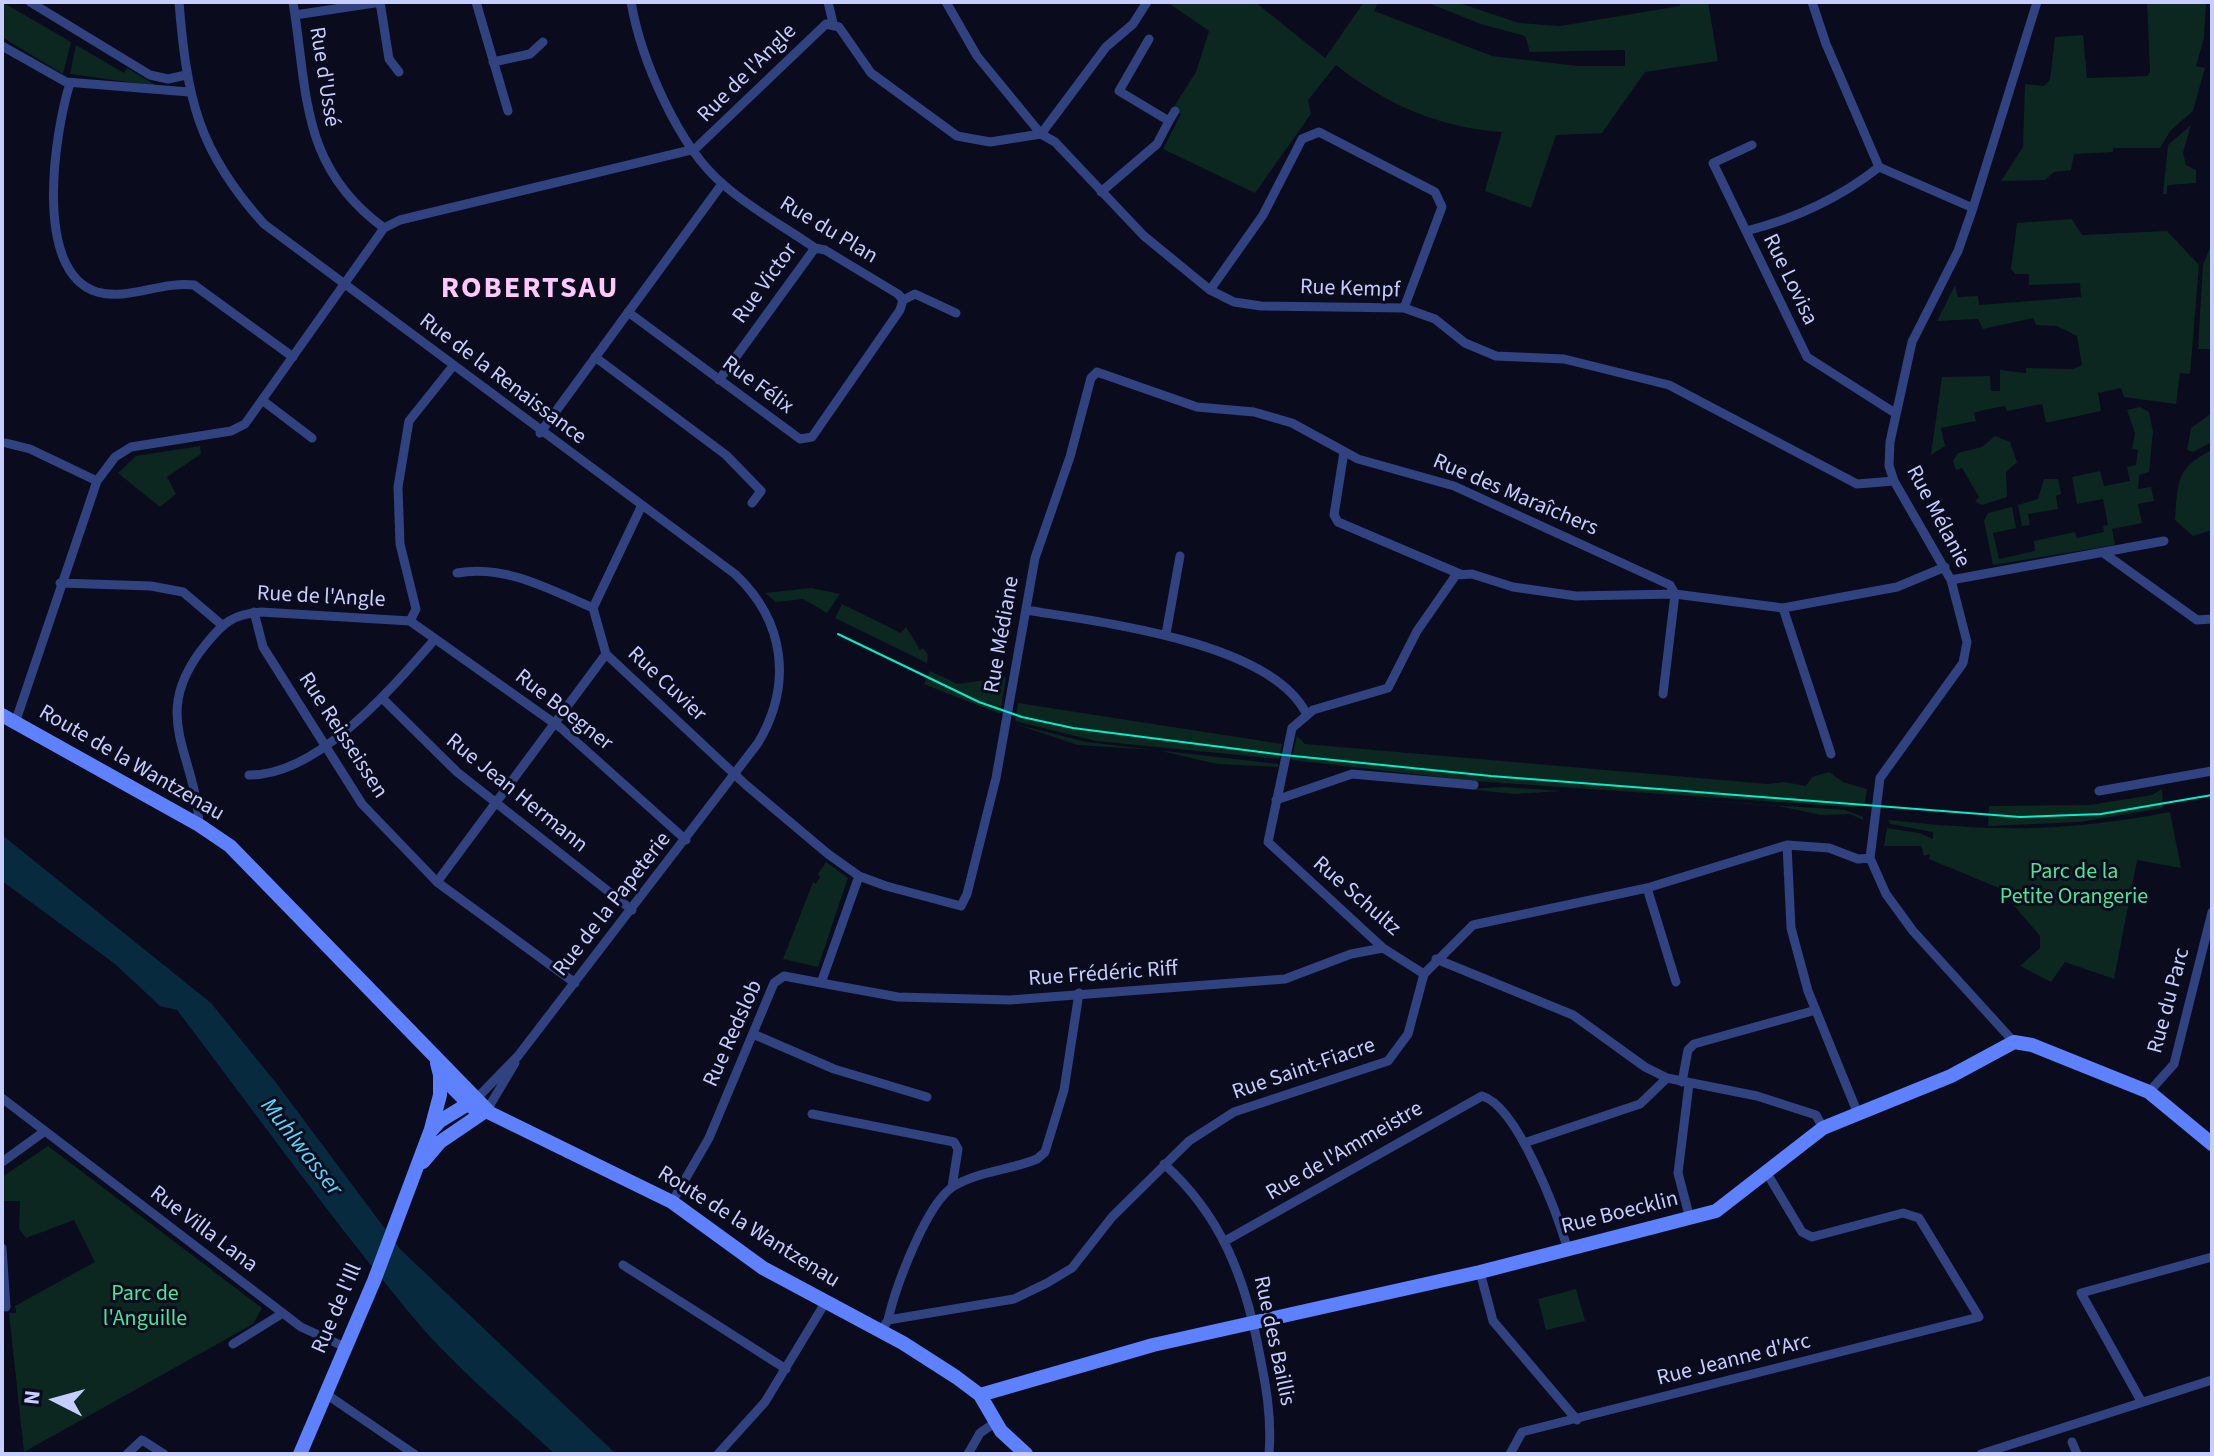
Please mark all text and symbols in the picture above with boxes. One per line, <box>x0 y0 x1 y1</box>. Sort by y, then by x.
street label: Rue de l'Angle <box>693 19 803 129</box>
street label: Rue d'Ussé <box>302 25 344 129</box>
street label: Rue du Plan <box>774 191 882 271</box>
street label: Rue Lovisa <box>1756 230 1822 330</box>
street label: Rue Victor <box>728 239 804 329</box>
district label: ROBERTSAU <box>441 272 619 308</box>
street label: Rue Kempf <box>1300 275 1400 305</box>
street label: Rue de la Renaissance <box>413 309 591 451</box>
street label: Rue Félix <box>716 351 798 421</box>
street label: Rue des Maraîchers <box>1428 449 1602 543</box>
street label: Rue Mélanie <box>1899 461 1975 573</box>
street label: Rue Médiane <box>980 574 1026 696</box>
street label: Rue de l'Angle <box>256 581 386 615</box>
street label: Rue Cuvier <box>621 642 711 728</box>
street label: Rue Boegner <box>509 665 617 757</box>
street label: Rue Reisseissen <box>292 668 392 804</box>
street label: Route de la Wantzenau <box>34 700 228 828</box>
street label: Rue Jean Hermann <box>440 729 592 859</box>
street label: Rue de la Papeterie <box>548 828 678 982</box>
street label: Rue Schultz <box>1307 852 1405 942</box>
park label: Parc de la Petite Orangerie <box>2000 860 2148 912</box>
street label: Rue du Parc <box>2143 945 2197 1057</box>
street label: Rue Frédéric Riff <box>1027 957 1179 993</box>
street label: Rue Redslob <box>699 976 769 1092</box>
street label: Rue Saint-Fiacre <box>1229 1033 1379 1107</box>
water label: Muhlwasser <box>253 1093 347 1203</box>
street label: Rue de l'Ammeistre <box>1262 1096 1428 1208</box>
street label: Route de la Wantzenau <box>652 1161 844 1295</box>
street label: Rue Villa Lana <box>144 1181 262 1279</box>
street label: Rue Boecklin <box>1559 1187 1681 1241</box>
street label: Rue de l'Ill <box>307 1260 369 1358</box>
street label: Rue des Baillis <box>1246 1274 1300 1408</box>
park label: Parc de l'Anguille <box>103 1282 187 1334</box>
street label: Rue Jeanne d'Arc <box>1654 1329 1814 1393</box>
north arrow <box>16 1360 96 1440</box>
text: N <box>15 1389 49 1406</box>

